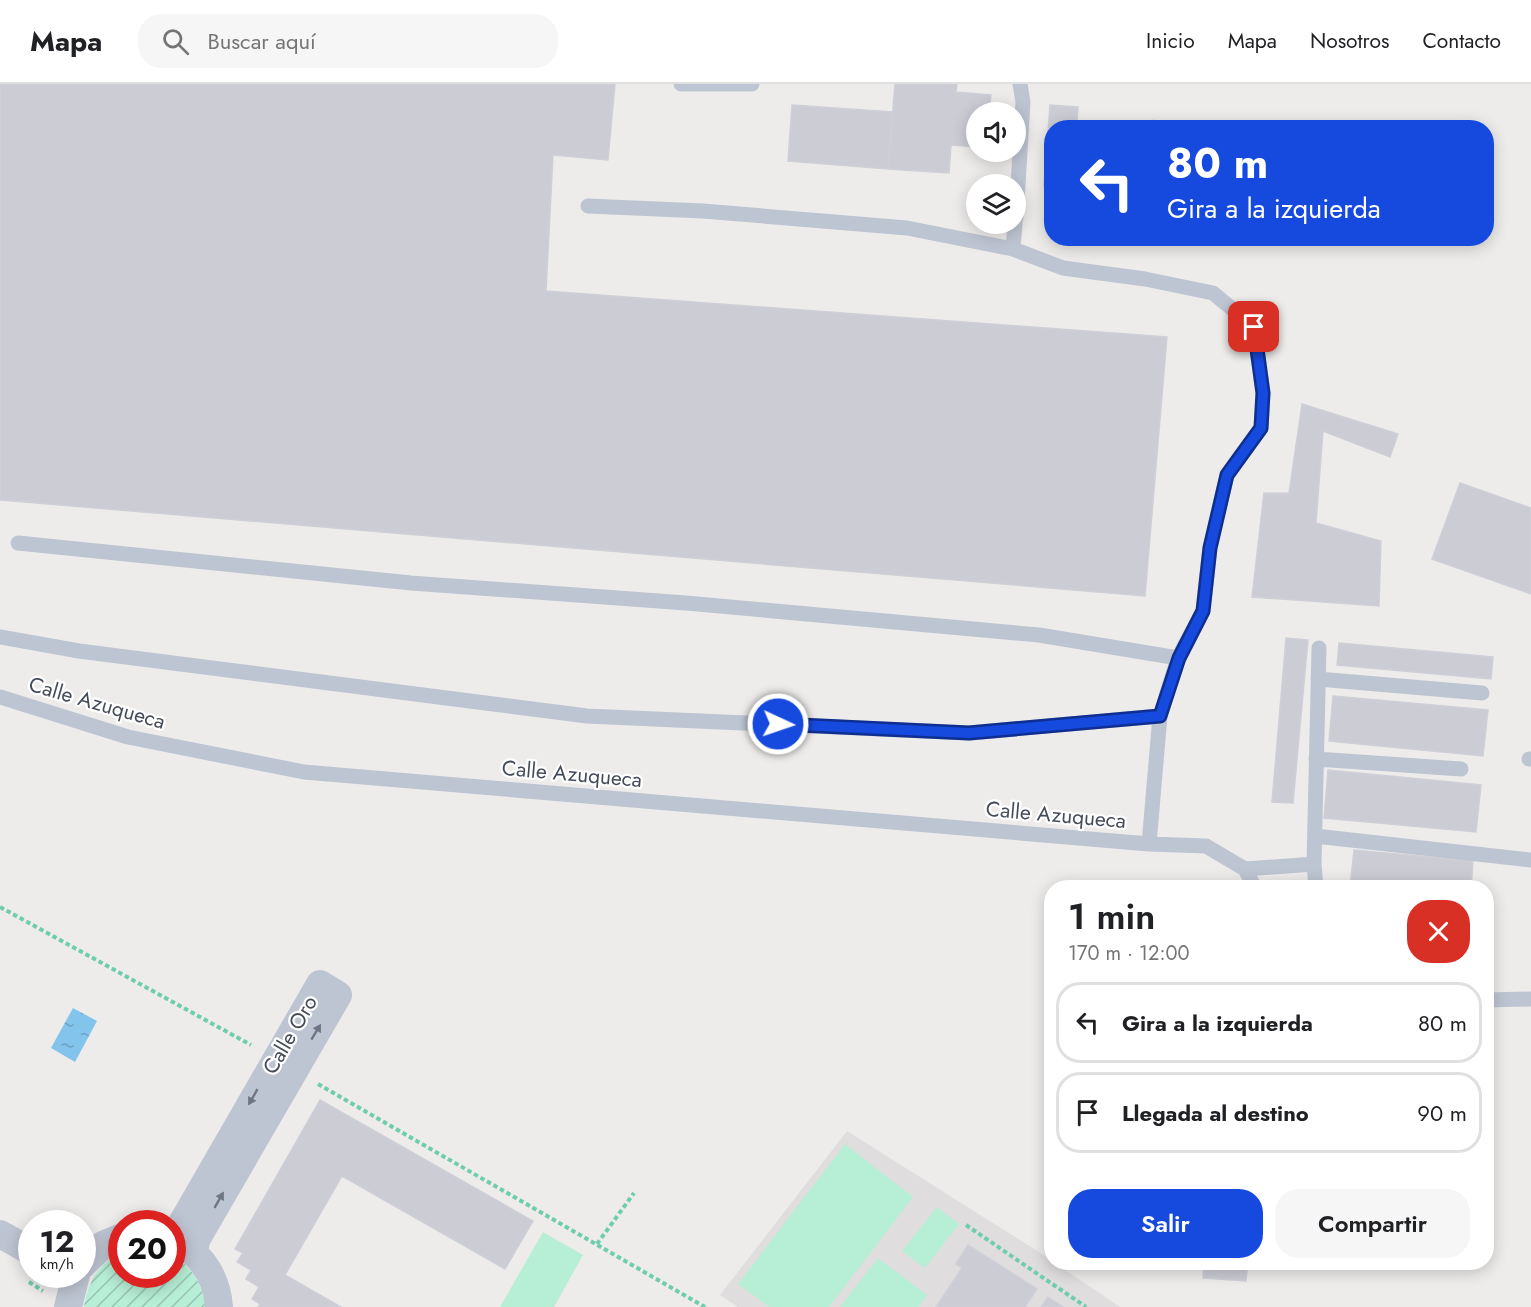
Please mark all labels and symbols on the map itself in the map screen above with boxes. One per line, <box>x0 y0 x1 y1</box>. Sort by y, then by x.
pin <box>1228 301 1279 352</box>
street label: Calle Azuqueca <box>25 669 169 737</box>
position arrow <box>746 692 810 756</box>
street label: Calle Azuqueca <box>501 753 643 795</box>
street label: Calle Azuqueca <box>985 794 1127 836</box>
street label: Calle Oro <box>255 990 325 1080</box>
one-way arrow <box>311 1024 322 1040</box>
one-way arrow <box>248 1089 259 1105</box>
one-way arrow <box>214 1192 224 1209</box>
speed limit sign: 20 <box>108 1210 186 1288</box>

